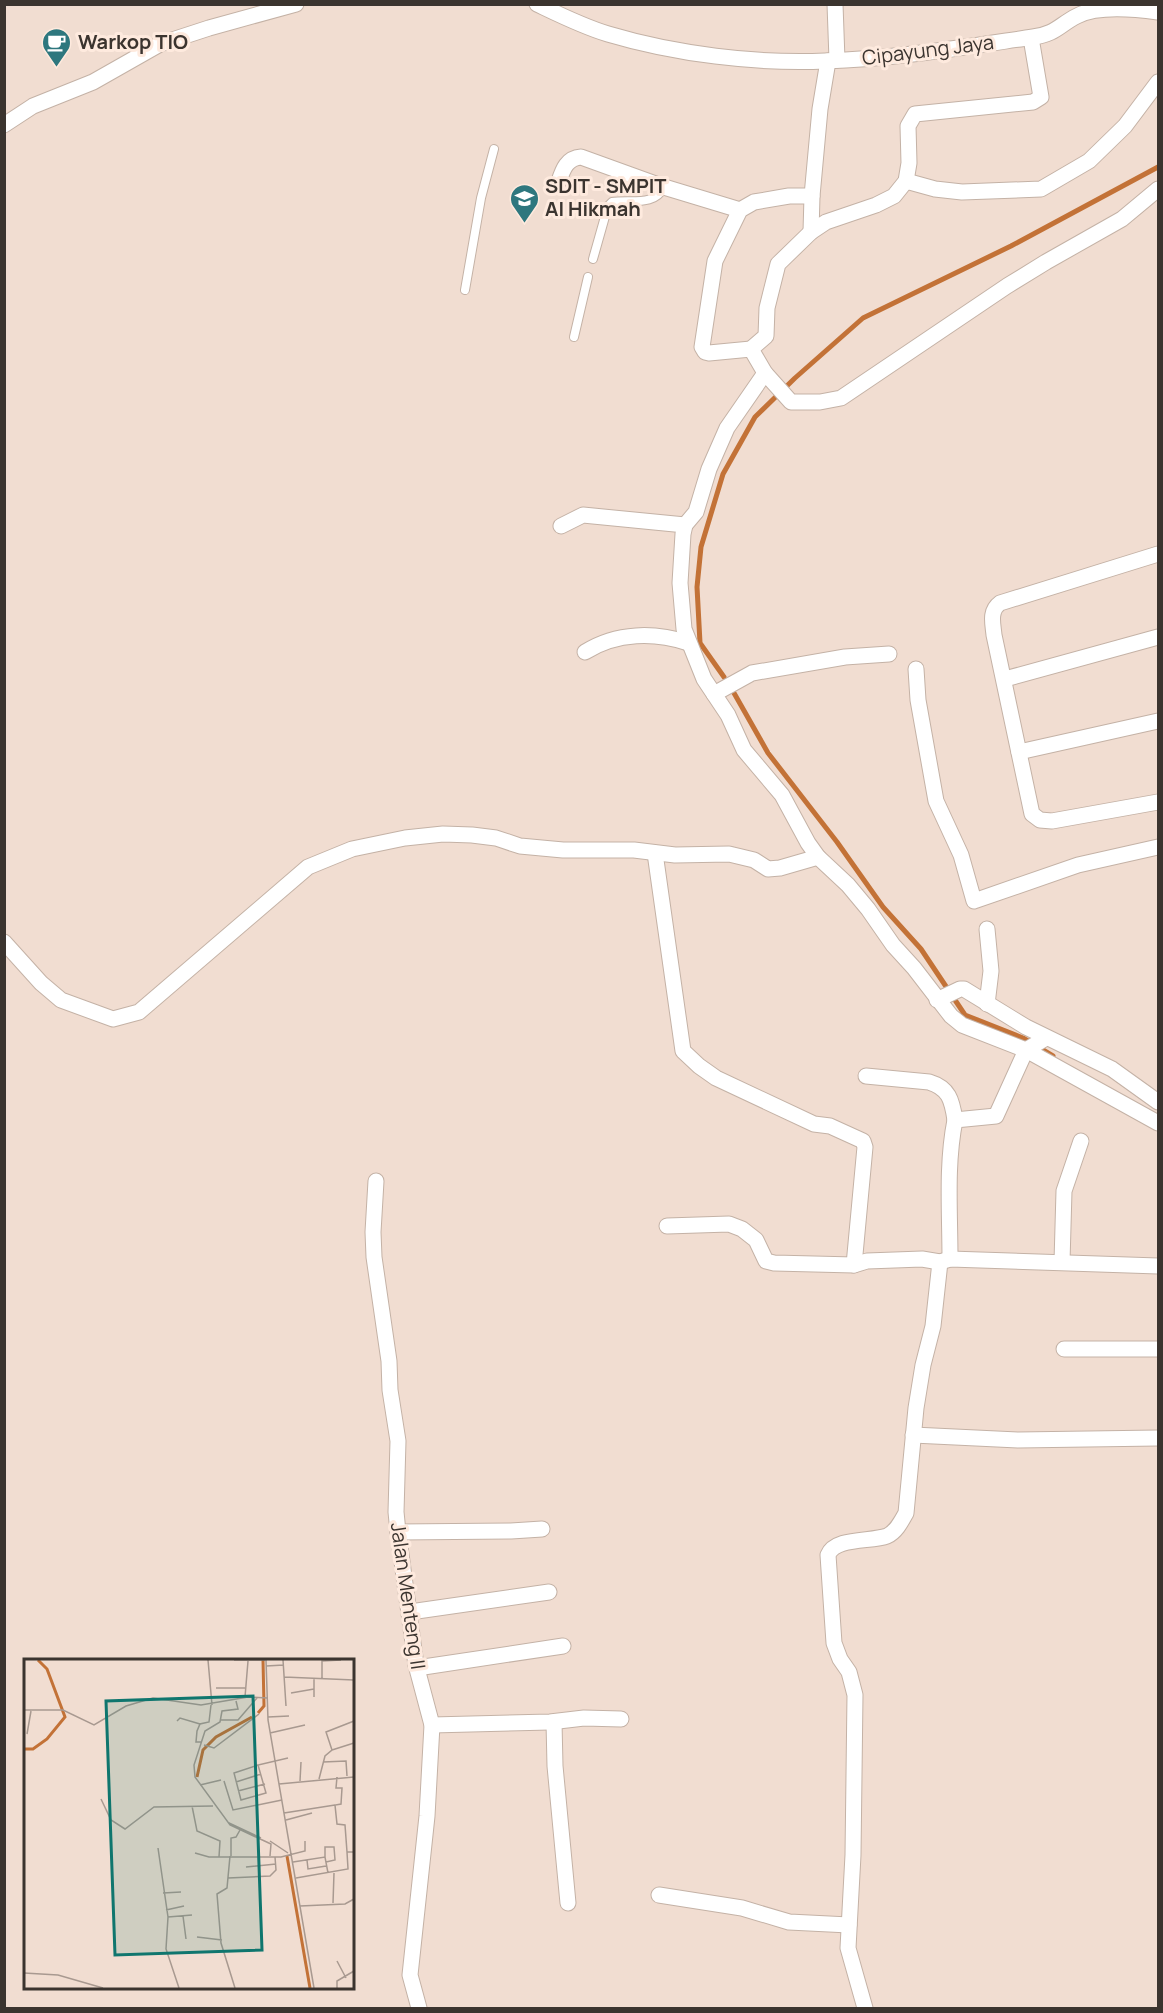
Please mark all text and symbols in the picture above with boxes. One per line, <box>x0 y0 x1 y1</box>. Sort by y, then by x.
cafe icon: Warkop TIO <box>41 26 73 68</box>
place label: Warkop TIO <box>78 28 188 55</box>
street label: Cipayung Jaya <box>861 28 995 71</box>
place label: SDIT - SMPIT Al Hikmah <box>545 172 666 222</box>
school or university icon: SDIT - SMPIT Al Hikmah <box>508 182 540 224</box>
street label: Jalan Menteng II <box>385 1521 432 1671</box>
inset map <box>24 1659 354 1989</box>

